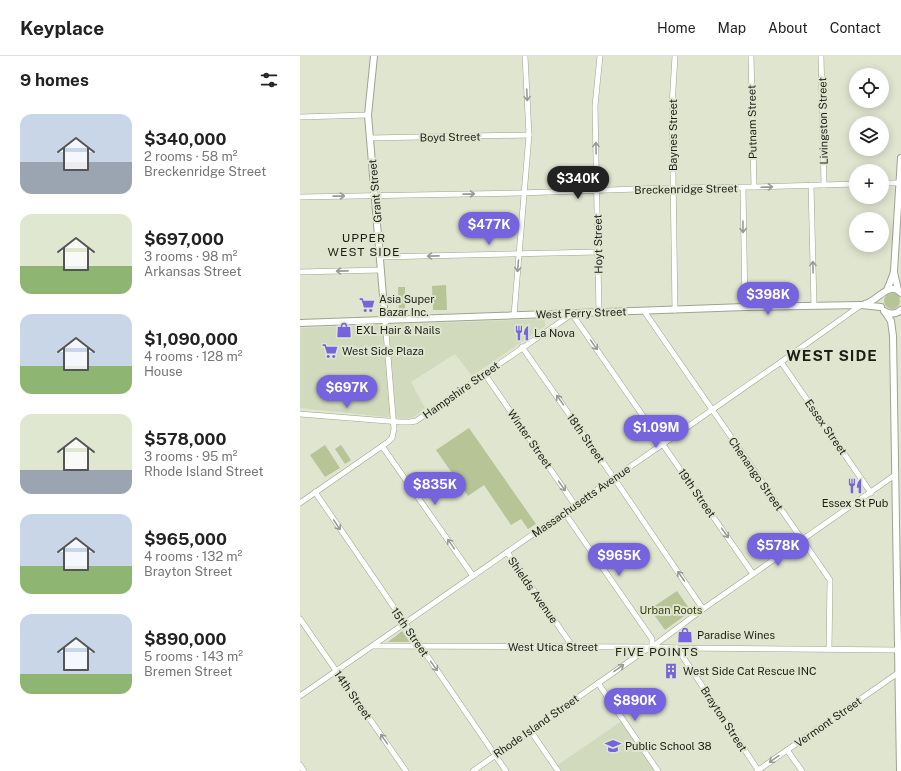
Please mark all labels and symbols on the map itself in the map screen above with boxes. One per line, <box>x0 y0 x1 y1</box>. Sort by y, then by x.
street label: Livingston Street <box>816 77 830 165</box>
street label: Putnam Street <box>745 85 759 159</box>
one-way arrow <box>523 88 530 101</box>
street label: Baynes Street <box>667 99 679 171</box>
street label: Boyd Street <box>420 130 480 144</box>
one-way arrow <box>592 142 600 155</box>
street label: Grant Street <box>366 159 384 223</box>
pin: $340K <box>550 166 606 200</box>
street label: Breckenridge Street <box>634 182 738 196</box>
one-way arrow <box>760 183 773 191</box>
one-way arrow <box>462 190 475 198</box>
one-way arrow <box>332 192 345 200</box>
pin: $477K <box>461 212 517 246</box>
street label: Hoyt Street <box>591 214 605 274</box>
one-way arrow <box>740 220 747 233</box>
district label: UPPER WEST SIDE <box>328 231 400 259</box>
one-way arrow <box>427 252 440 260</box>
one-way arrow <box>515 259 522 272</box>
one-way arrow <box>809 261 817 274</box>
one-way arrow <box>336 267 349 275</box>
pin: $398K <box>740 282 796 316</box>
place label: Asia Super Bazar Inc. <box>379 293 435 318</box>
supermarket icon: Asia Super Bazar Inc. <box>358 296 376 314</box>
street label: West Ferry Street <box>536 305 626 321</box>
shop icon: EXL Hair & Nails <box>335 321 353 339</box>
place label: EXL Hair & Nails <box>356 324 441 336</box>
restaurant icon: La Nova <box>513 324 531 342</box>
place label: La Nova <box>534 327 575 339</box>
one-way arrow <box>590 340 598 351</box>
supermarket icon: West Side Plaza <box>321 342 339 360</box>
place label: West Side Plaza <box>342 345 424 357</box>
district label: WEST SIDE <box>786 347 878 364</box>
street label: Hampshire Street <box>421 359 501 421</box>
pin: $697K <box>319 375 375 409</box>
one-way arrow <box>556 395 564 406</box>
street label: Essex Street <box>803 397 849 457</box>
street label: Winter Street <box>505 407 555 471</box>
street label: 18th Street <box>565 411 607 465</box>
pin: $1.09M <box>623 415 689 449</box>
street label: Chenango Street <box>726 435 786 513</box>
street label: Massachusetts Avenue <box>530 462 632 540</box>
street label: 19th Street <box>676 466 718 520</box>
pin: $835K <box>407 472 463 506</box>
restaurant icon: Essex St Pub <box>846 477 864 495</box>
one-way arrow <box>558 481 566 492</box>
place label: Essex St Pub <box>822 497 889 509</box>
one-way arrow <box>333 519 341 530</box>
one-way arrow <box>721 527 729 538</box>
pin: $578K <box>750 533 806 567</box>
one-way arrow <box>447 538 455 549</box>
pin: $965K <box>591 543 647 577</box>
street label: Shields Avenue <box>506 555 560 625</box>
one-way arrow <box>677 571 685 582</box>
park label: Urban Roots <box>640 604 703 616</box>
street label: 15th Street <box>389 605 431 659</box>
shop icon: Paradise Wines <box>676 626 694 644</box>
place label: Paradise Wines <box>697 629 775 641</box>
street label: West Utica Street <box>508 641 598 653</box>
district label: FIVE POINTS <box>615 645 699 659</box>
one-way arrow <box>430 661 438 672</box>
building icon: West Side Cat Rescue INC <box>662 662 680 680</box>
one-way arrow <box>613 664 624 672</box>
place label: West Side Cat Rescue INC <box>683 665 817 677</box>
street label: 14th Street <box>332 668 374 722</box>
street label: Brayton Street <box>699 684 749 754</box>
pin: $890K <box>607 688 663 722</box>
street label: Rhode Island Street <box>491 692 581 760</box>
street label: Vermont Street <box>792 695 864 749</box>
one-way arrow <box>379 733 387 745</box>
school or university icon: Public School 38 <box>604 737 622 755</box>
place label: Public School 38 <box>625 740 712 752</box>
one-way arrow <box>769 755 780 763</box>

